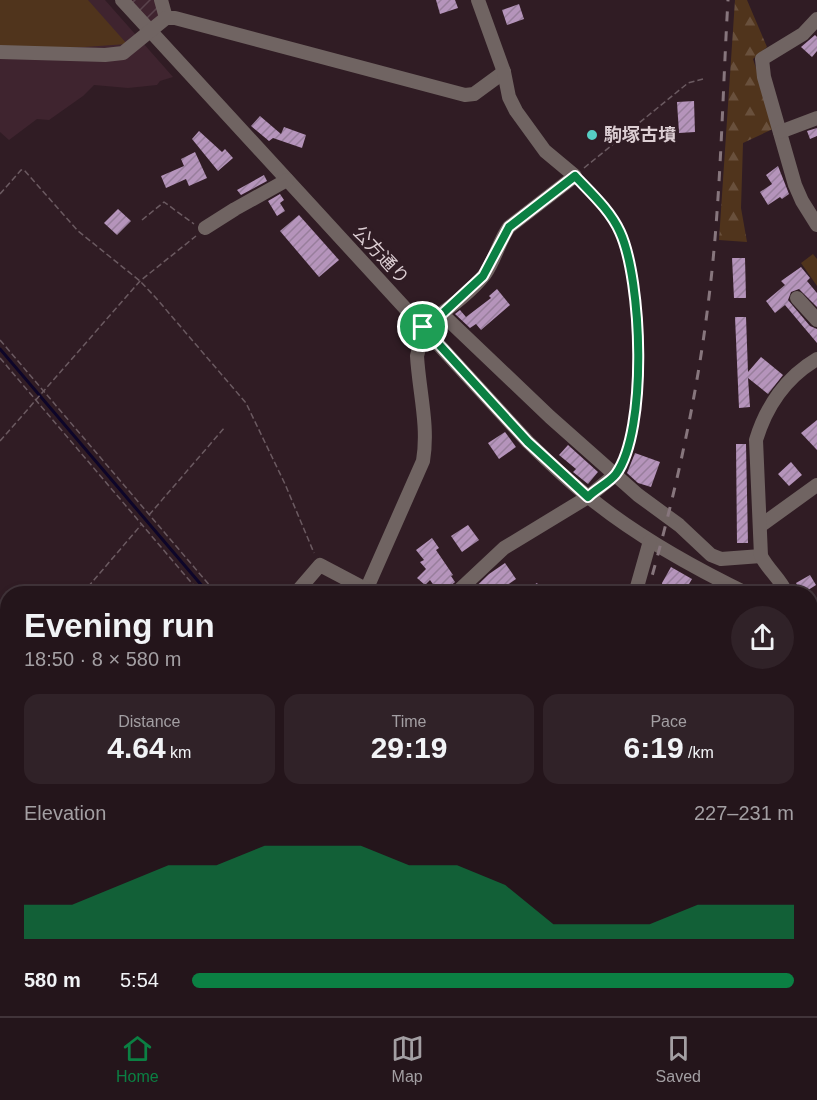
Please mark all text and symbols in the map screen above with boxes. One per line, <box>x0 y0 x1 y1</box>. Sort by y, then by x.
place label: 駒塚古墳 <box>604 125 676 145</box>
marker: 駒塚古墳 <box>585 128 599 142</box>
street label: 公方通り <box>349 222 413 288</box>
pin <box>397 301 448 352</box>
icon: arrive <box>406 310 439 343</box>
button: share <box>731 606 794 669</box>
text: Evening run <box>24 607 215 644</box>
text: 18:50 · 8 × 580 m <box>24 648 181 670</box>
text: Distance <box>118 713 180 730</box>
text: Time <box>392 713 426 730</box>
text: Pace <box>650 713 687 730</box>
text: 4.64 <box>107 731 166 764</box>
text: 29:19 <box>371 731 447 764</box>
text: 6:19 <box>624 731 684 764</box>
text: km <box>166 744 191 761</box>
text: /km <box>684 744 714 761</box>
text: Elevation <box>24 802 106 824</box>
text: 227–231 m <box>694 802 794 824</box>
text: 580 m <box>24 969 81 991</box>
text: 5:54 <box>120 969 159 991</box>
tab: Home <box>116 1032 159 1086</box>
tab: Map <box>391 1032 424 1086</box>
tab: Saved <box>656 1032 701 1086</box>

